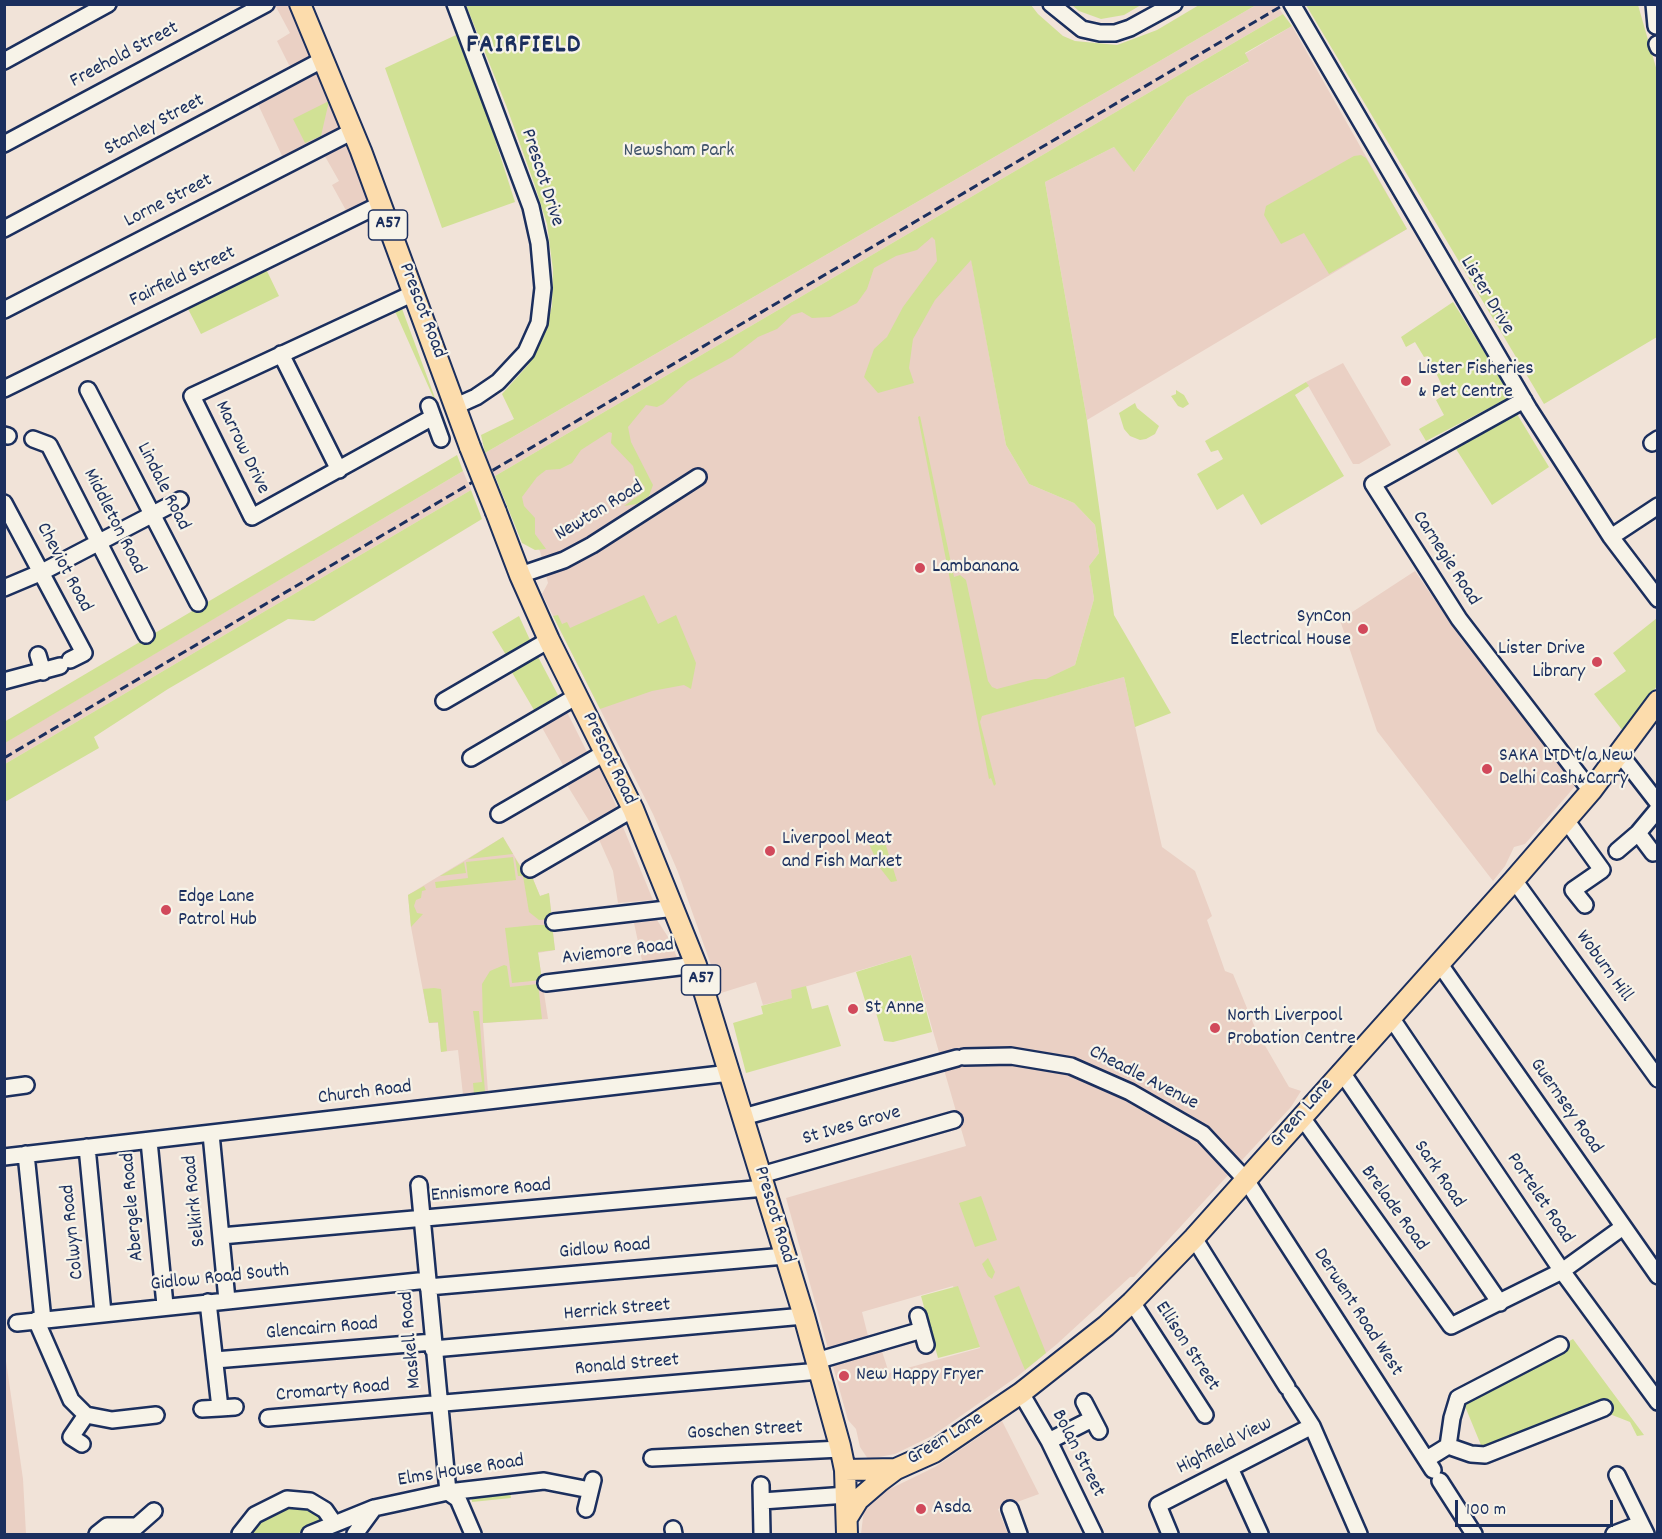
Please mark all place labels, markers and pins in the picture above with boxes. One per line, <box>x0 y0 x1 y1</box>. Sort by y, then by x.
place label: Lister Fisheries & Pet Centre <box>1418 358 1534 405</box>
marker: Lister Fisheries & Pet Centre <box>1399 374 1413 388</box>
place label: Lambanana <box>932 556 1019 580</box>
marker: Lambanana <box>913 561 927 575</box>
place label: SynCon Electrical House <box>1230 606 1351 653</box>
marker: SynCon Electrical House <box>1356 622 1370 636</box>
place label: Lister Drive Library <box>1498 638 1585 685</box>
marker: Lister Drive Library <box>1590 655 1604 669</box>
place label: SAKA LTD t/a New Delhi Cash&Carry <box>1499 745 1633 792</box>
marker: SAKA LTD t/a New Delhi Cash&Carry <box>1480 762 1494 776</box>
place label: Liverpool Meat and Fish Market <box>782 828 902 875</box>
marker: Liverpool Meat and Fish Market <box>763 844 777 858</box>
place label: Edge Lane Patrol Hub <box>178 886 257 933</box>
marker: Edge Lane Patrol Hub <box>159 903 173 917</box>
place label: St Anne <box>865 997 924 1021</box>
marker: St Anne <box>846 1002 860 1016</box>
place label: North Liverpool Probation Centre <box>1227 1005 1356 1052</box>
marker: North Liverpool Probation Centre <box>1208 1021 1222 1035</box>
place label: New Happy Fryer <box>856 1364 984 1388</box>
marker: New Happy Fryer <box>837 1369 851 1383</box>
place label: Asda <box>933 1497 971 1521</box>
marker: Asda <box>914 1502 928 1516</box>

